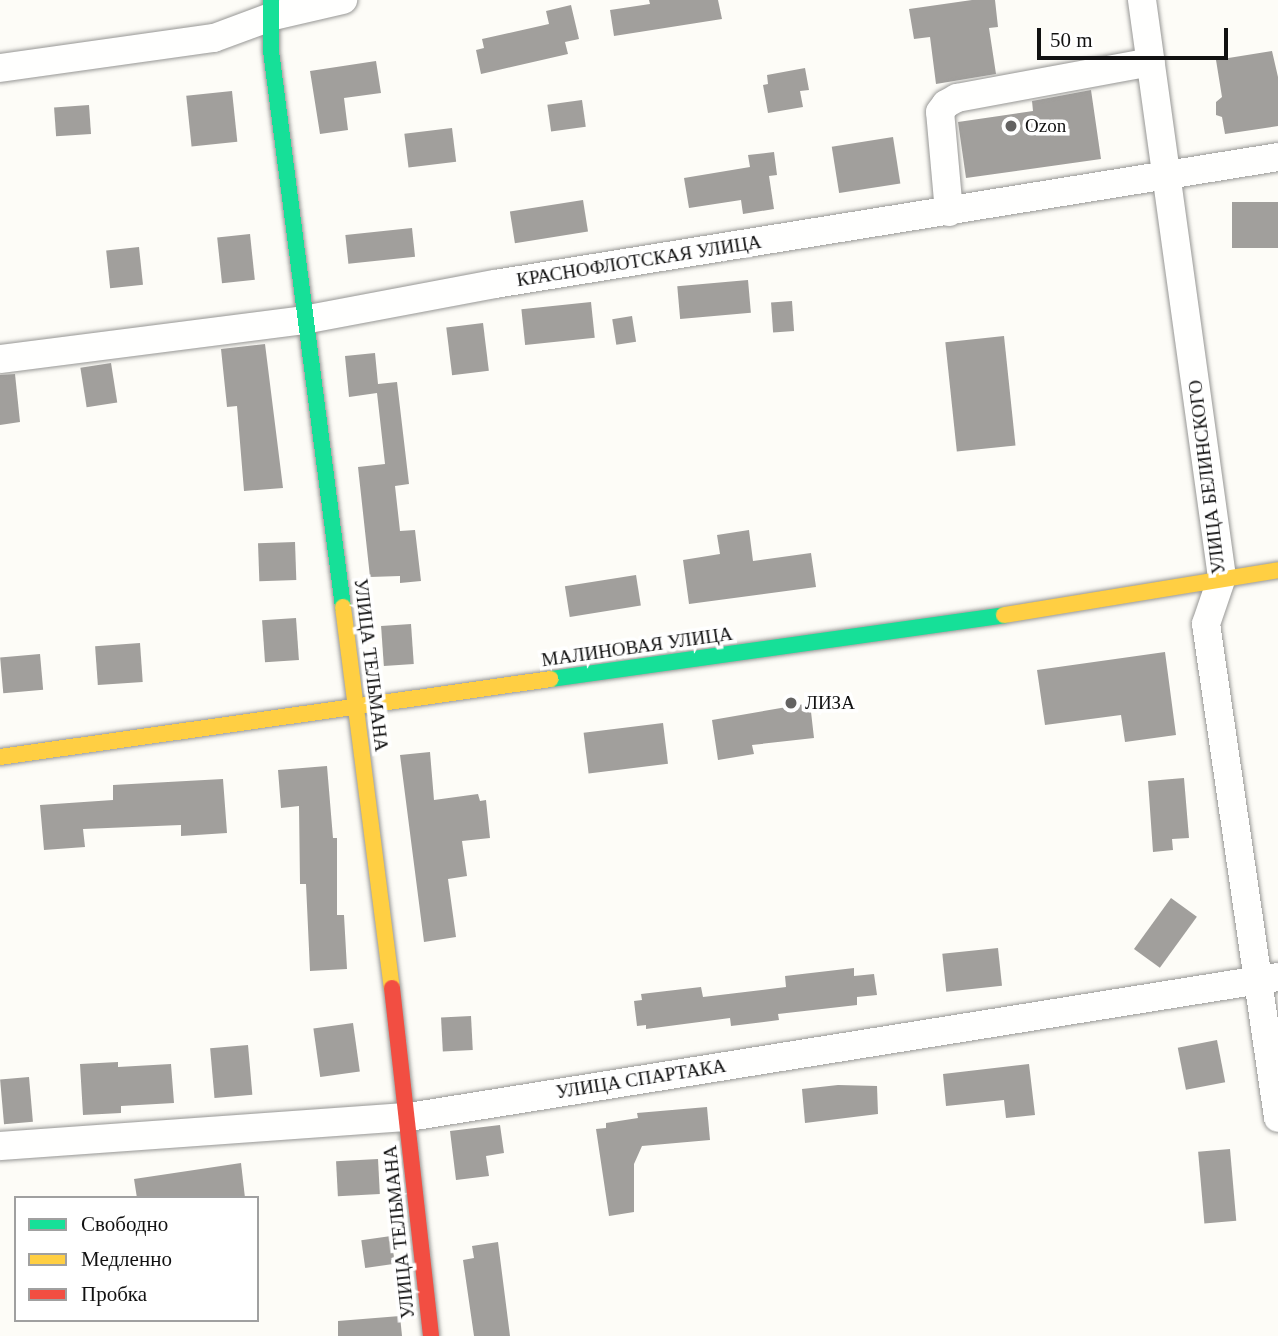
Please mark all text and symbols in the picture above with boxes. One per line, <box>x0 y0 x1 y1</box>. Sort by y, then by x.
scale bar <box>1040 14 1231 58</box>
text: 50 m <box>1050 28 1093 52</box>
place label: Ozon <box>1025 115 1066 137</box>
marker: Ozon <box>1003 118 1019 134</box>
street label: КРАСНОФЛОТСКАЯ УЛИЦА <box>515 230 763 292</box>
street label: УЛИЦА БЕЛИНСКОГО <box>1184 379 1230 575</box>
street label: УЛИЦА ТЕЛЬМАНА <box>349 577 393 753</box>
street label: МАЛИНОВАЯ УЛИЦА <box>540 622 734 672</box>
place label: ЛИЗА <box>805 692 855 714</box>
marker: ЛИЗА <box>783 695 799 711</box>
street label: УЛИЦА СПАРТАКА <box>554 1054 728 1104</box>
street label: УЛИЦА ТЕЛЬМАНА <box>379 1144 419 1320</box>
legend <box>14 1196 259 1322</box>
text: Свободно <box>81 1212 168 1236</box>
text: Медленно <box>81 1247 172 1271</box>
text: Пробка <box>81 1282 147 1306</box>

